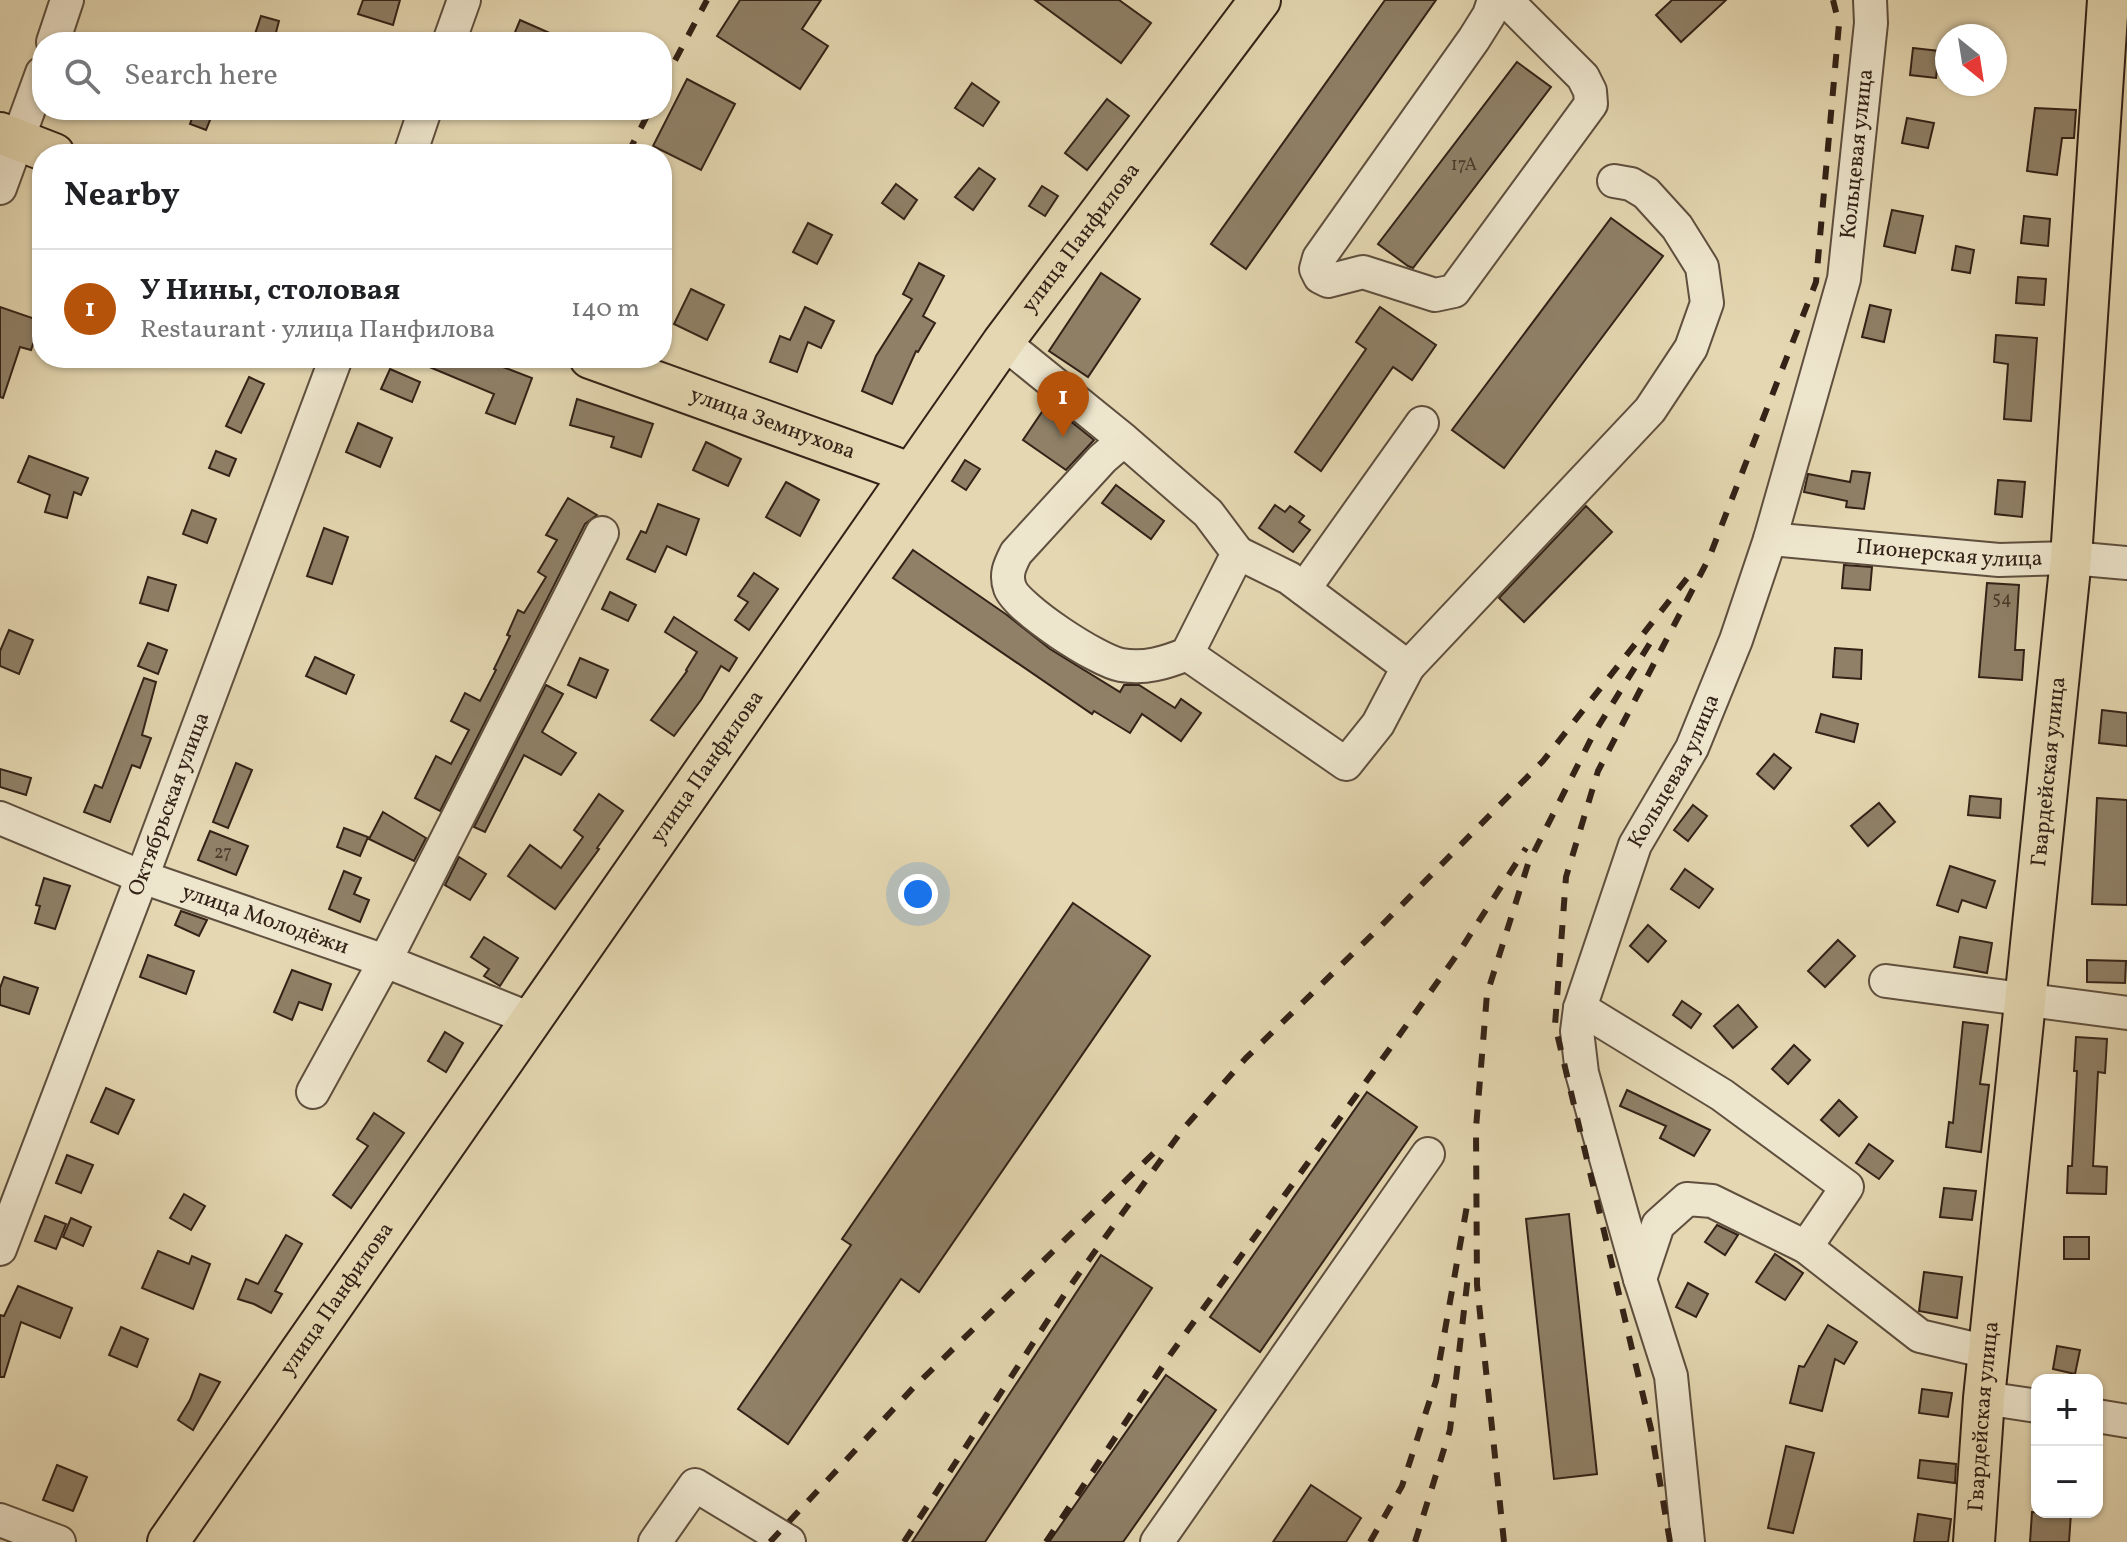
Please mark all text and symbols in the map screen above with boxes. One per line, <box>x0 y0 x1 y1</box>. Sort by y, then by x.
north arrow <box>1935 24 2007 96</box>
search box <box>32 32 672 120</box>
icon: search <box>60 54 104 98</box>
text: Search here <box>124 55 278 97</box>
street label: Кольцевая улица <box>1833 67 1882 241</box>
house number: 17А <box>1451 153 1478 178</box>
street label: улица Панфилова <box>1014 156 1148 320</box>
text: Nearby <box>64 173 180 220</box>
text: У Нины, столовая <box>140 270 400 312</box>
text: 1 <box>85 291 95 327</box>
text: 140 m <box>571 291 640 327</box>
text: Restaurant · улица Панфилова <box>140 312 495 348</box>
pin: 1 <box>1037 371 1089 437</box>
street label: улица Земнухова <box>686 380 860 468</box>
street label: Пионерская улица <box>1855 531 2043 576</box>
house number: 54 <box>1992 587 2012 612</box>
street label: Гвардейская улица <box>2024 675 2074 868</box>
street label: улица Панфилова <box>643 684 772 850</box>
street label: Кольцевая улица <box>1621 689 1728 854</box>
street label: Октябрьская улица <box>121 708 218 901</box>
house number: 27 <box>214 841 232 866</box>
your location <box>898 874 938 914</box>
street label: улица Молодёжи <box>177 876 353 963</box>
street label: улица Панфилова <box>273 1216 402 1382</box>
street label: Гвардейская улица <box>1961 1320 2007 1513</box>
map controls <box>2031 1374 2103 1518</box>
button: + <box>2031 1374 2103 1446</box>
button: − <box>2031 1446 2103 1518</box>

